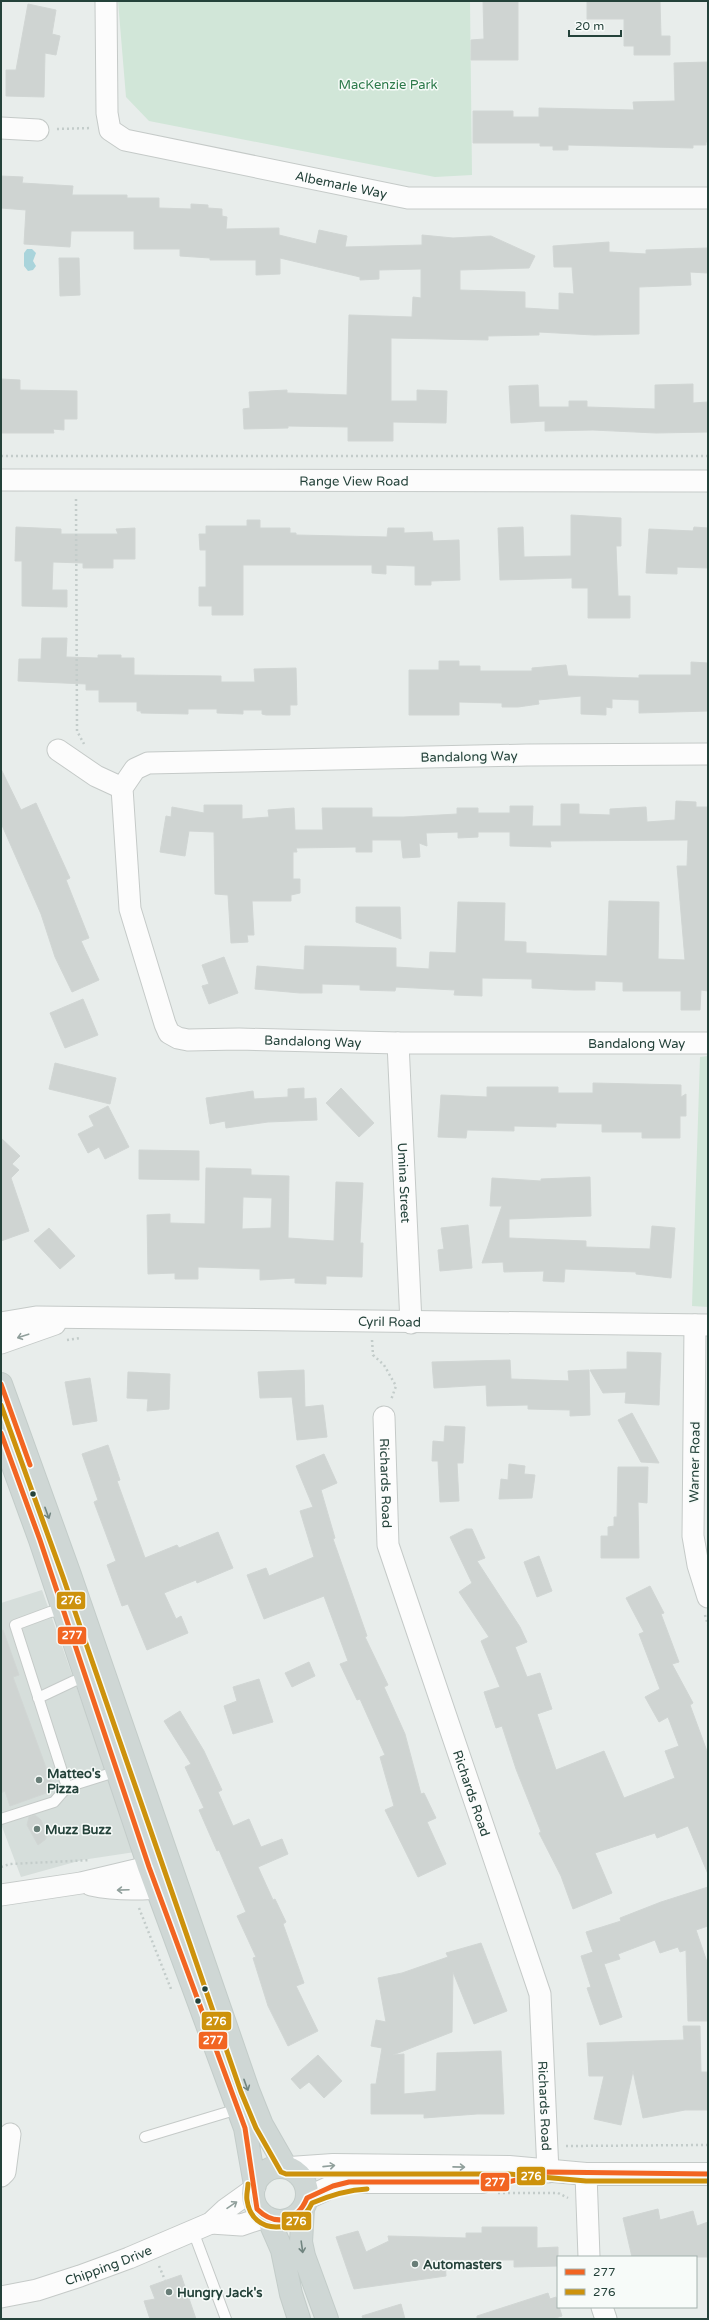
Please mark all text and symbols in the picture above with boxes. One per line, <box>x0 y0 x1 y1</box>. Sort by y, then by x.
scale bar <box>569 12 621 38</box>
text: 20 m <box>575 19 604 33</box>
park label: MacKenzie Park <box>339 77 438 93</box>
street label: Albemarle Way <box>294 168 388 203</box>
street label: Range View Road <box>299 473 409 490</box>
street label: Bandalong Way <box>420 748 518 766</box>
street label: Bandalong Way <box>264 1033 362 1051</box>
street label: Bandalong Way <box>588 1036 685 1052</box>
street label: Umina Street <box>394 1142 413 1224</box>
street label: Cyril Road <box>358 1314 421 1331</box>
one-way arrow <box>17 1332 29 1340</box>
street label: Warner Road <box>686 1421 704 1503</box>
street label: Richards Road <box>376 1438 394 1528</box>
unlabelled marker <box>28 1489 38 1499</box>
one-way arrow <box>44 1506 52 1518</box>
line badge: 276 <box>56 1591 86 1610</box>
text: 276 <box>61 1594 81 1607</box>
line badge: 277 <box>57 1626 87 1645</box>
text: 277 <box>62 1629 82 1642</box>
street label: Richards Road <box>449 1748 493 1839</box>
place label: Matteo's Pizza <box>47 1766 101 1797</box>
marker: Matteo's Pizza <box>34 1775 44 1785</box>
place label: Muzz Buzz <box>45 1822 112 1838</box>
marker: Muzz Buzz <box>32 1824 42 1834</box>
one-way arrow <box>117 1886 130 1893</box>
unlabelled marker <box>200 1984 210 1994</box>
unlabelled marker <box>193 1996 203 2006</box>
line badge: 276 <box>201 2011 232 2031</box>
text: 276 <box>206 2015 226 2028</box>
line badge: 277 <box>198 2031 228 2050</box>
text: 277 <box>203 2034 223 2047</box>
street label: Richards Road <box>534 2061 554 2151</box>
one-way arrow <box>243 2078 250 2091</box>
one-way arrow <box>322 2162 335 2170</box>
one-way arrow <box>452 2163 465 2171</box>
line badge: 276 <box>516 2166 546 2186</box>
text: 276 <box>521 2170 541 2183</box>
line badge: 277 <box>480 2172 510 2192</box>
text: 277 <box>485 2176 505 2189</box>
one-way arrow <box>226 2201 237 2209</box>
line badge: 276 <box>281 2211 312 2231</box>
text: 276 <box>286 2215 306 2228</box>
one-way arrow <box>298 2240 306 2253</box>
street label: Chipping Drive <box>63 2242 154 2289</box>
legend <box>557 2256 697 2308</box>
place label: Automasters <box>423 2257 502 2273</box>
marker: Automasters <box>410 2259 420 2269</box>
text: 277 <box>593 2265 616 2279</box>
place label: Hungry Jack's <box>177 2285 263 2301</box>
text: 276 <box>593 2285 616 2299</box>
marker: Hungry Jack's <box>164 2287 174 2297</box>

